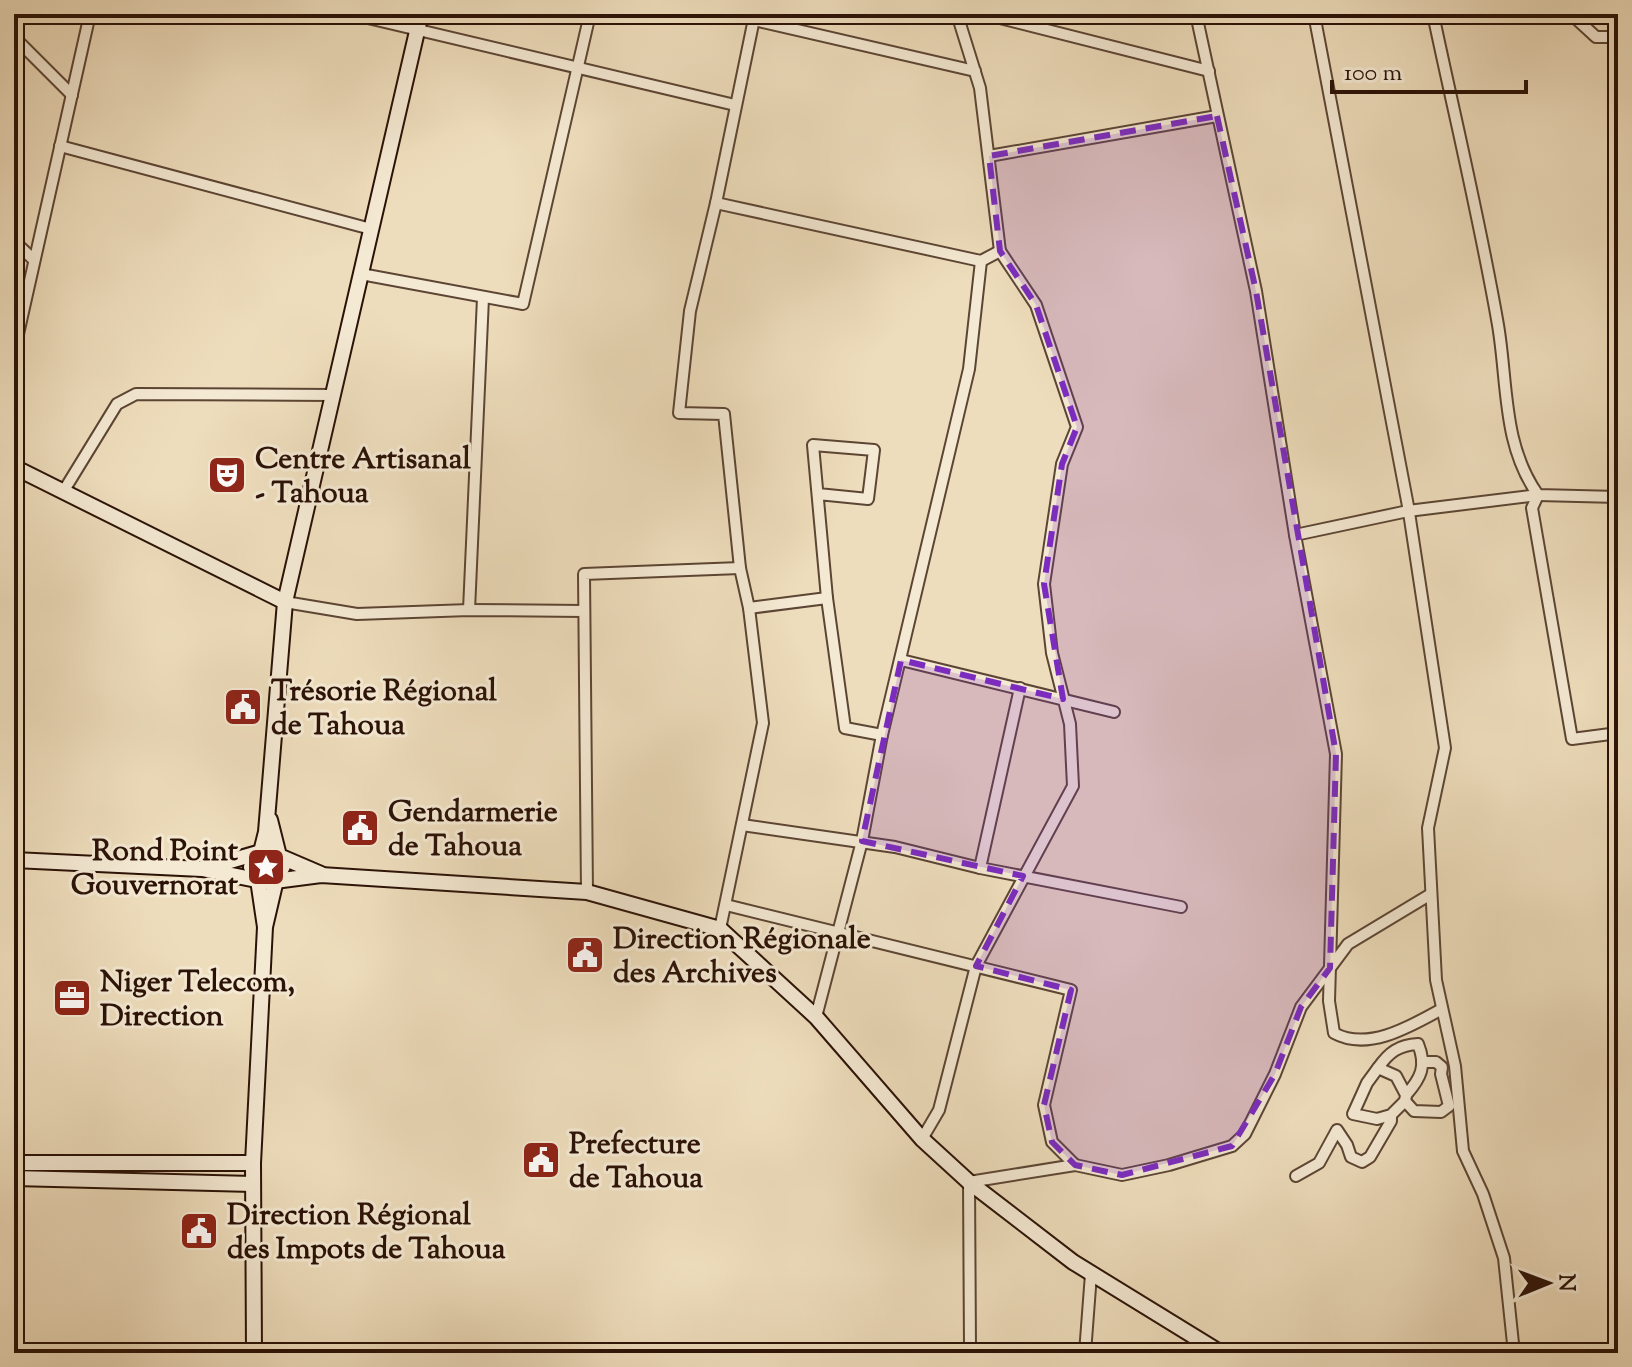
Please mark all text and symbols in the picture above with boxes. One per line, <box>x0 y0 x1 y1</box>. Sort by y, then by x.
scale bar <box>1332 44 1526 94</box>
text: 100 m <box>1344 57 1402 91</box>
place label: Centre Artisanal - Tahoua <box>255 439 472 516</box>
theatre icon: Centre Artisanal - Tahoua <box>206 454 248 496</box>
place label: Trésorie Régional de Tahoua <box>271 671 497 748</box>
public building icon: Trésorie Régional de Tahoua <box>222 686 264 728</box>
place label: Gendarmerie de Tahoua <box>388 792 558 869</box>
public building icon: Gendarmerie de Tahoua <box>339 807 381 849</box>
place label: Rond Point Gouvernorat <box>71 831 239 908</box>
place icon: Rond Point Gouvernorat <box>245 846 287 888</box>
place label: Direction Régionale des Archives <box>613 919 871 996</box>
public building icon: Direction Régionale des Archives <box>564 934 606 976</box>
place label: Niger Telecom, Direction <box>100 962 295 1039</box>
office icon: Niger Telecom, Direction <box>51 977 93 1019</box>
place label: Prefecture de Tahoua <box>569 1124 703 1201</box>
public building icon: Prefecture de Tahoua <box>520 1139 562 1181</box>
place label: Direction Régional des Impots de Tahoua <box>227 1195 506 1272</box>
public building icon: Direction Régional des Impots de Tahoua <box>178 1210 220 1252</box>
north arrow <box>1508 1243 1588 1323</box>
text: N <box>1549 1274 1581 1292</box>

